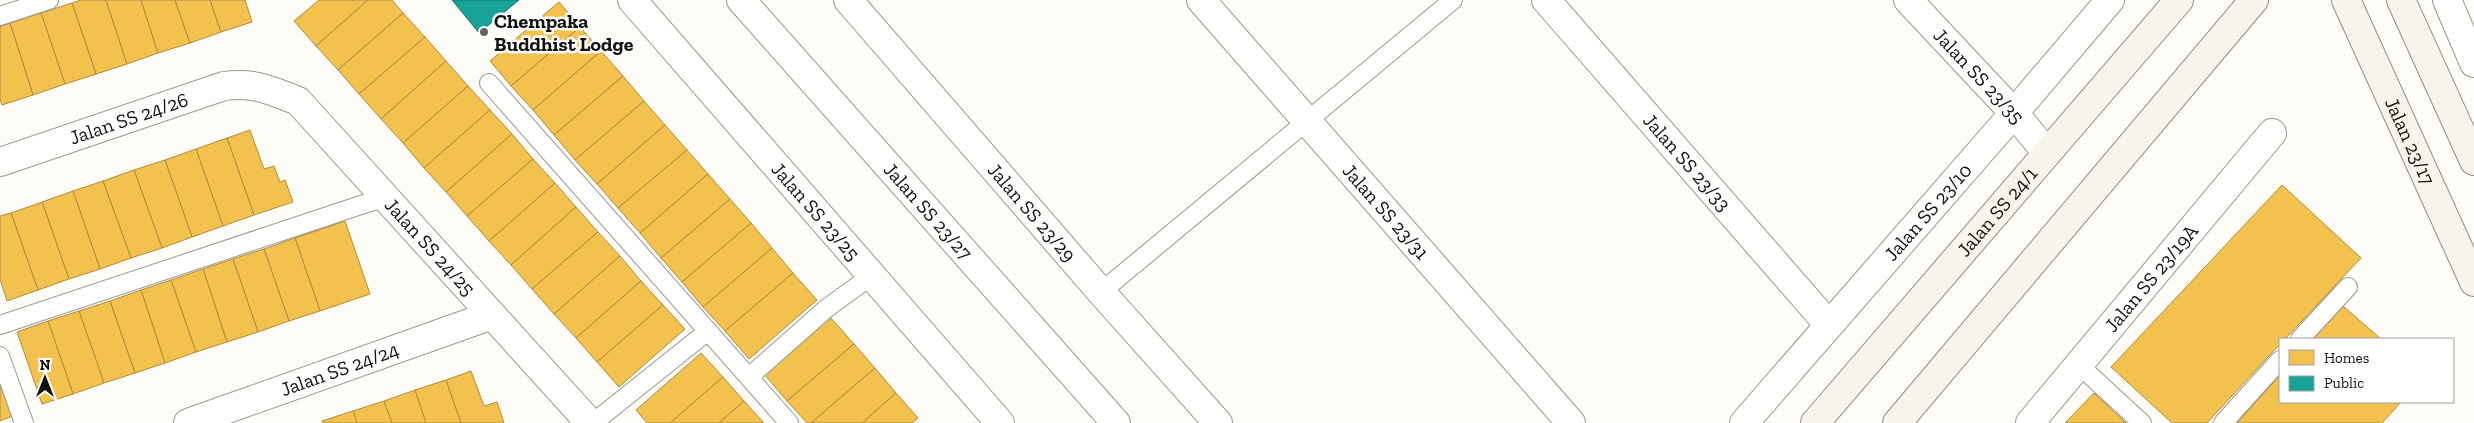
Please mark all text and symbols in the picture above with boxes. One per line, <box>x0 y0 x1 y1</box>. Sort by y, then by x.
place label: Chempaka Buddhist Lodge <box>494 9 634 56</box>
street label: Jalan SS 23/35 <box>1929 23 2030 128</box>
marker: Chempaka Buddhist Lodge <box>478 26 490 38</box>
street label: Jalan SS 24/26 <box>66 87 191 150</box>
street label: Jalan 23/17 <box>2380 94 2440 189</box>
street label: Jalan SS 23/33 <box>1638 108 1736 216</box>
street label: Jalan SS 23/25 <box>767 157 865 265</box>
street label: Jalan SS 23/27 <box>879 158 978 265</box>
street label: Jalan SS 23/29 <box>983 158 1081 267</box>
street label: Jalan SS 23/10 <box>1879 158 1977 265</box>
street label: Jalan SS 23/31 <box>1338 159 1435 265</box>
street label: Jalan SS 24/1 <box>1952 161 2042 261</box>
street label: Jalan SS 24/25 <box>380 193 481 301</box>
street label: Jalan SS 23/19A <box>2099 218 2204 337</box>
street label: Jalan SS 24/24 <box>277 337 402 401</box>
legend <box>2279 338 2454 403</box>
text: Homes <box>2324 349 2369 367</box>
north arrow <box>20 353 70 403</box>
text: N <box>40 357 51 374</box>
text: Public <box>2324 374 2364 392</box>

